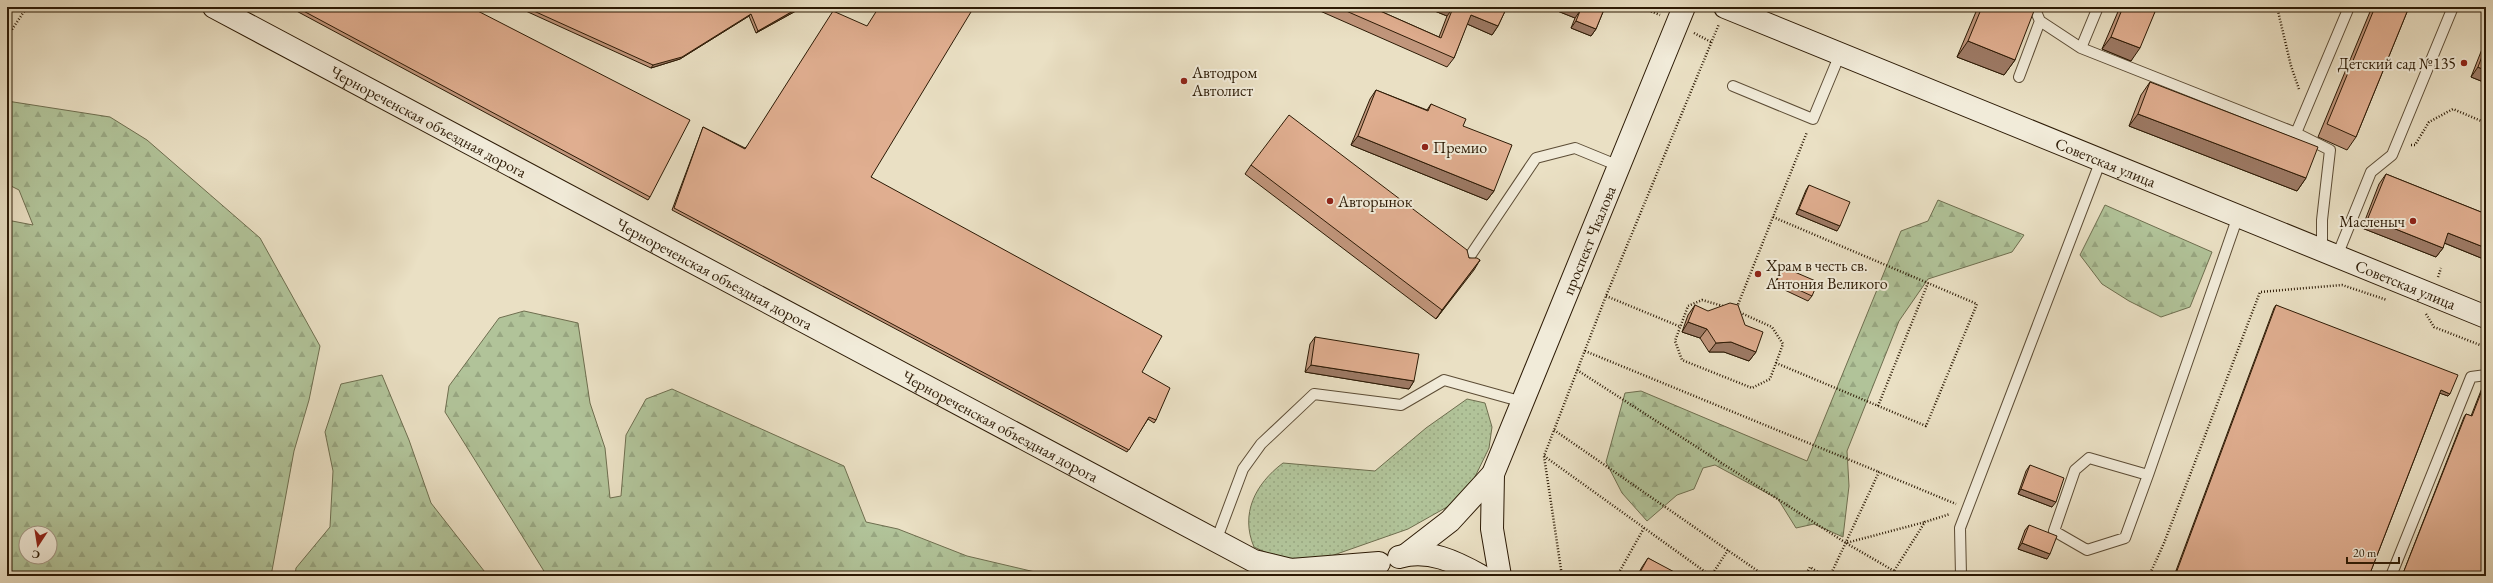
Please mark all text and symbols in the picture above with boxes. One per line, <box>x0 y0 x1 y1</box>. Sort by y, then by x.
place label: Детский сад №135 <box>2338 53 2456 74</box>
marker: Детский сад №135 <box>2459 58 2469 68</box>
street label: Чернореченская объездная дорога <box>327 60 531 182</box>
place label: Автодром Автолист <box>1191 62 1257 101</box>
marker: Автодром Автолист <box>1179 76 1189 86</box>
street label: Советская улица <box>2052 132 2160 192</box>
place label: Премио <box>1433 137 1487 158</box>
marker: Премио <box>1420 142 1430 152</box>
street label: проспект Чкалова <box>1557 182 1621 298</box>
place label: Авторынок <box>1337 191 1413 212</box>
marker: Авторынок <box>1325 196 1335 206</box>
place label: Масленыч <box>2339 211 2405 232</box>
street label: Чернореченская объездная дорога <box>613 213 817 335</box>
marker: Масленыч <box>2408 216 2418 226</box>
street label: Советская улица <box>2352 254 2460 314</box>
place label: Храм в честь св. Антония Великого <box>1765 255 1888 294</box>
marker: Храм в честь св. Антония Великого <box>1753 269 1763 279</box>
street label: Чернореченская объездная дорога <box>899 365 1103 487</box>
north arrow <box>18 525 58 565</box>
scale bar <box>2347 539 2399 565</box>
text: 20 m <box>2353 545 2377 561</box>
text: С <box>30 547 41 562</box>

